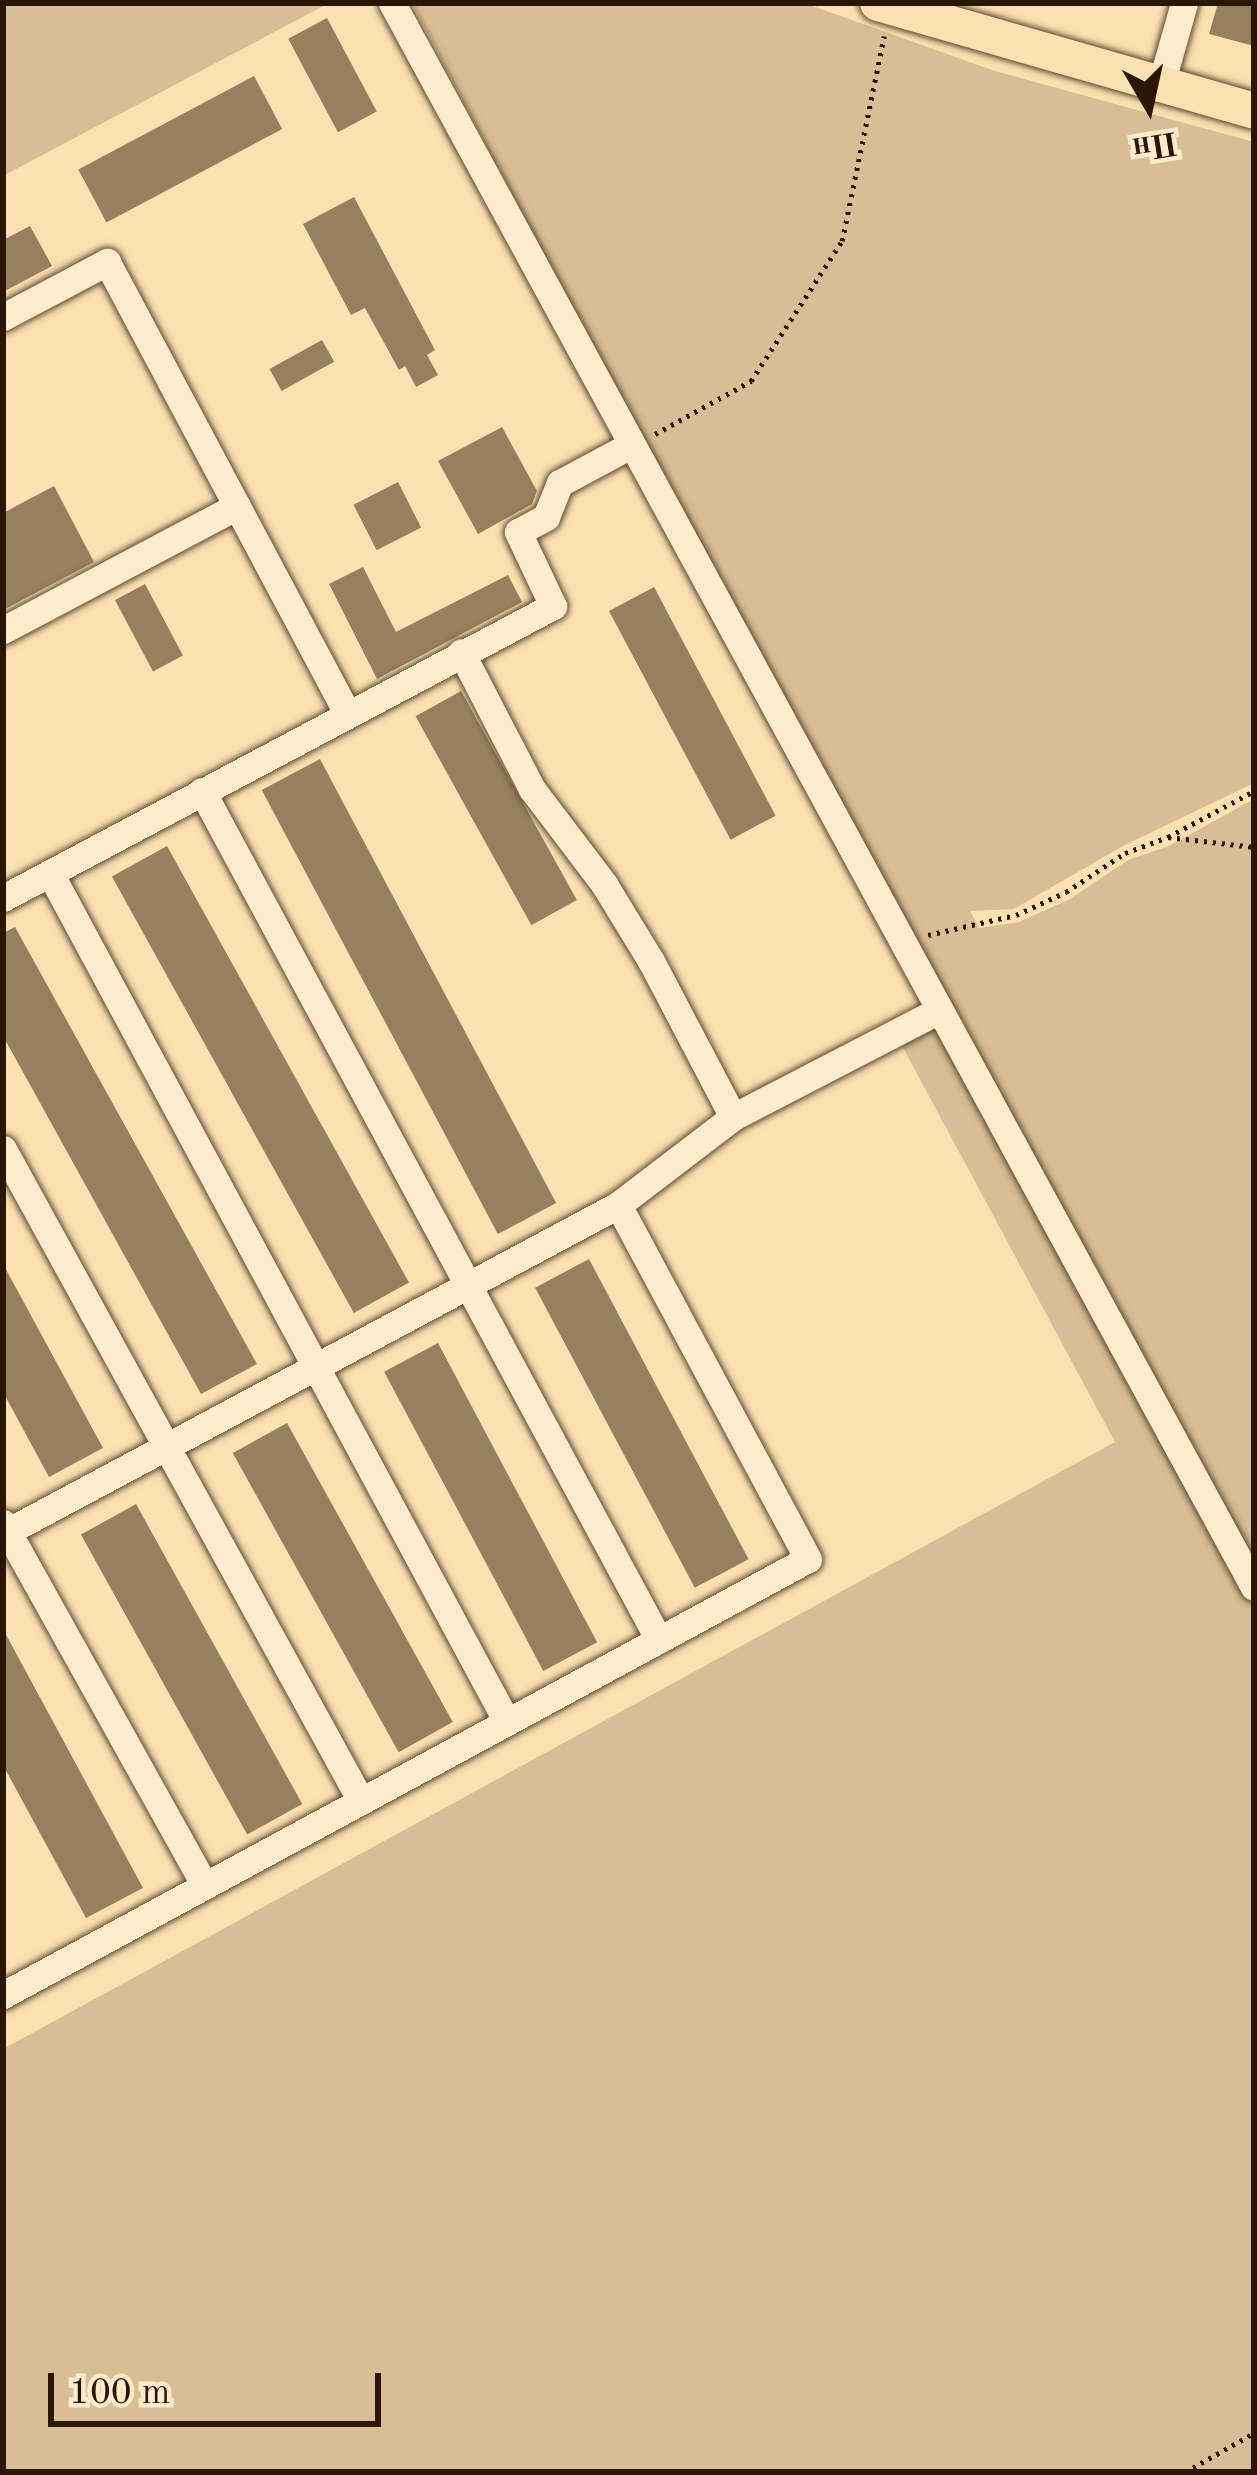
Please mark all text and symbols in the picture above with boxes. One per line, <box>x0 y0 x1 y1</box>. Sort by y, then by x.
north arrow <box>1089 48 1209 168</box>
text: Пн <box>1130 124 1180 164</box>
scale bar <box>54 2349 387 2423</box>
text: 100 m <box>69 2376 170 2412</box>

